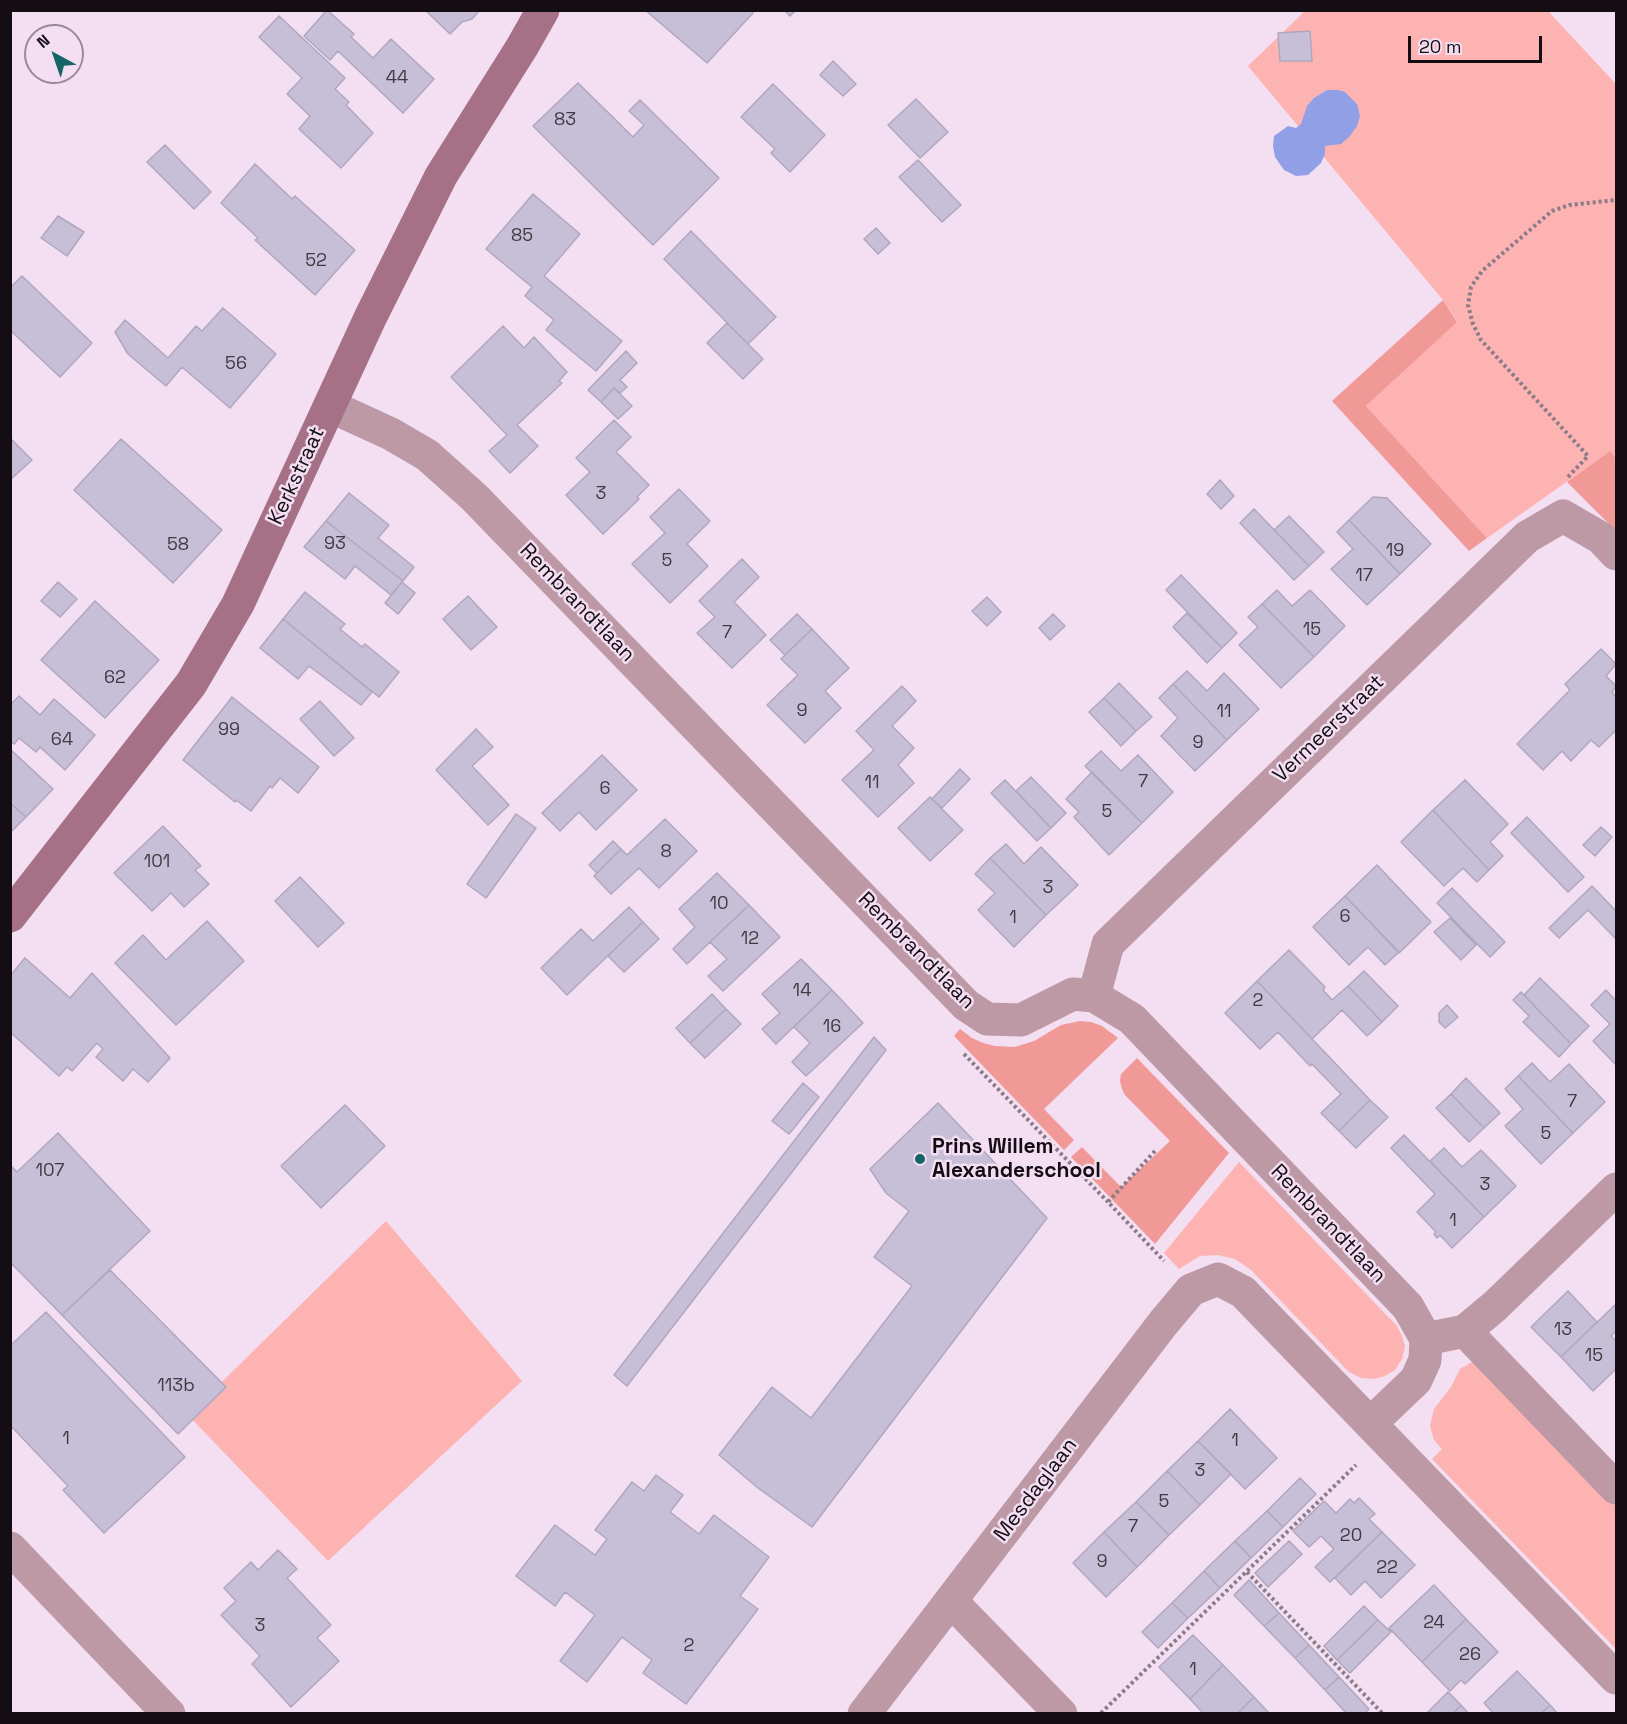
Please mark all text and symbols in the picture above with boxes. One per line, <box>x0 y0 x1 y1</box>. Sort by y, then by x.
north arrow <box>24 24 84 84</box>
scale bar <box>1411 24 1544 62</box>
text: N <box>33 30 54 53</box>
text: 20 m <box>1419 35 1462 58</box>
house number: 44 <box>386 67 408 89</box>
house number: 83 <box>554 109 576 131</box>
house number: 85 <box>511 225 533 247</box>
house number: 52 <box>305 250 327 272</box>
house number: 56 <box>225 353 247 375</box>
street label: Kerkstraat <box>263 423 331 529</box>
house number: 3 <box>596 483 606 505</box>
house number: 93 <box>324 533 346 555</box>
house number: 58 <box>167 534 189 556</box>
street label: Rembrandtlaan <box>514 538 640 668</box>
house number: 19 <box>1386 540 1404 562</box>
house number: 5 <box>662 550 672 572</box>
house number: 17 <box>1355 565 1373 587</box>
house number: 15 <box>1303 619 1321 641</box>
house number: 7 <box>722 622 732 644</box>
house number: 62 <box>104 667 126 689</box>
street label: Vermeerstraat <box>1268 670 1390 788</box>
house number: 9 <box>796 700 808 722</box>
house number: 11 <box>1216 701 1232 723</box>
house number: 99 <box>218 719 240 741</box>
house number: 64 <box>51 729 73 751</box>
house number: 9 <box>1192 732 1204 754</box>
house number: 7 <box>1138 771 1148 793</box>
house number: 11 <box>864 772 880 794</box>
house number: 6 <box>599 778 611 800</box>
house number: 5 <box>1102 801 1112 823</box>
house number: 8 <box>660 841 672 863</box>
house number: 101 <box>144 851 170 873</box>
house number: 3 <box>1043 877 1053 899</box>
street label: Rembrandtlaan <box>852 887 980 1015</box>
house number: 10 <box>709 893 729 915</box>
house number: 6 <box>1339 906 1351 928</box>
house number: 1 <box>1009 907 1017 929</box>
house number: 12 <box>741 928 759 950</box>
house number: 14 <box>793 980 811 1002</box>
house number: 2 <box>1253 990 1263 1012</box>
house number: 16 <box>823 1016 841 1038</box>
house number: 7 <box>1567 1091 1577 1113</box>
house number: 5 <box>1541 1123 1551 1145</box>
place label: Prins Willem Alexanderschool <box>932 1134 1101 1184</box>
marker: Prins Willem Alexanderschool <box>913 1152 927 1166</box>
street label: Rembrandtlaan <box>1265 1159 1391 1289</box>
house number: 107 <box>36 1160 64 1182</box>
house number: 3 <box>1480 1174 1490 1196</box>
house number: 1 <box>1449 1210 1457 1232</box>
house number: 13 <box>1554 1319 1572 1341</box>
house number: 15 <box>1585 1345 1603 1367</box>
house number: 113b <box>157 1375 195 1397</box>
house number: 1 <box>62 1428 70 1450</box>
house number: 1 <box>1231 1430 1239 1452</box>
street label: Mesdaglaan <box>989 1433 1083 1547</box>
house number: 3 <box>1195 1460 1205 1482</box>
house number: 5 <box>1159 1491 1169 1513</box>
house number: 7 <box>1128 1516 1138 1538</box>
house number: 20 <box>1340 1525 1362 1547</box>
house number: 9 <box>1096 1551 1108 1573</box>
house number: 22 <box>1376 1557 1398 1579</box>
house number: 24 <box>1423 1612 1445 1634</box>
house number: 3 <box>255 1615 265 1637</box>
house number: 2 <box>684 1635 694 1657</box>
house number: 26 <box>1459 1644 1481 1666</box>
house number: 1 <box>1189 1659 1197 1681</box>

